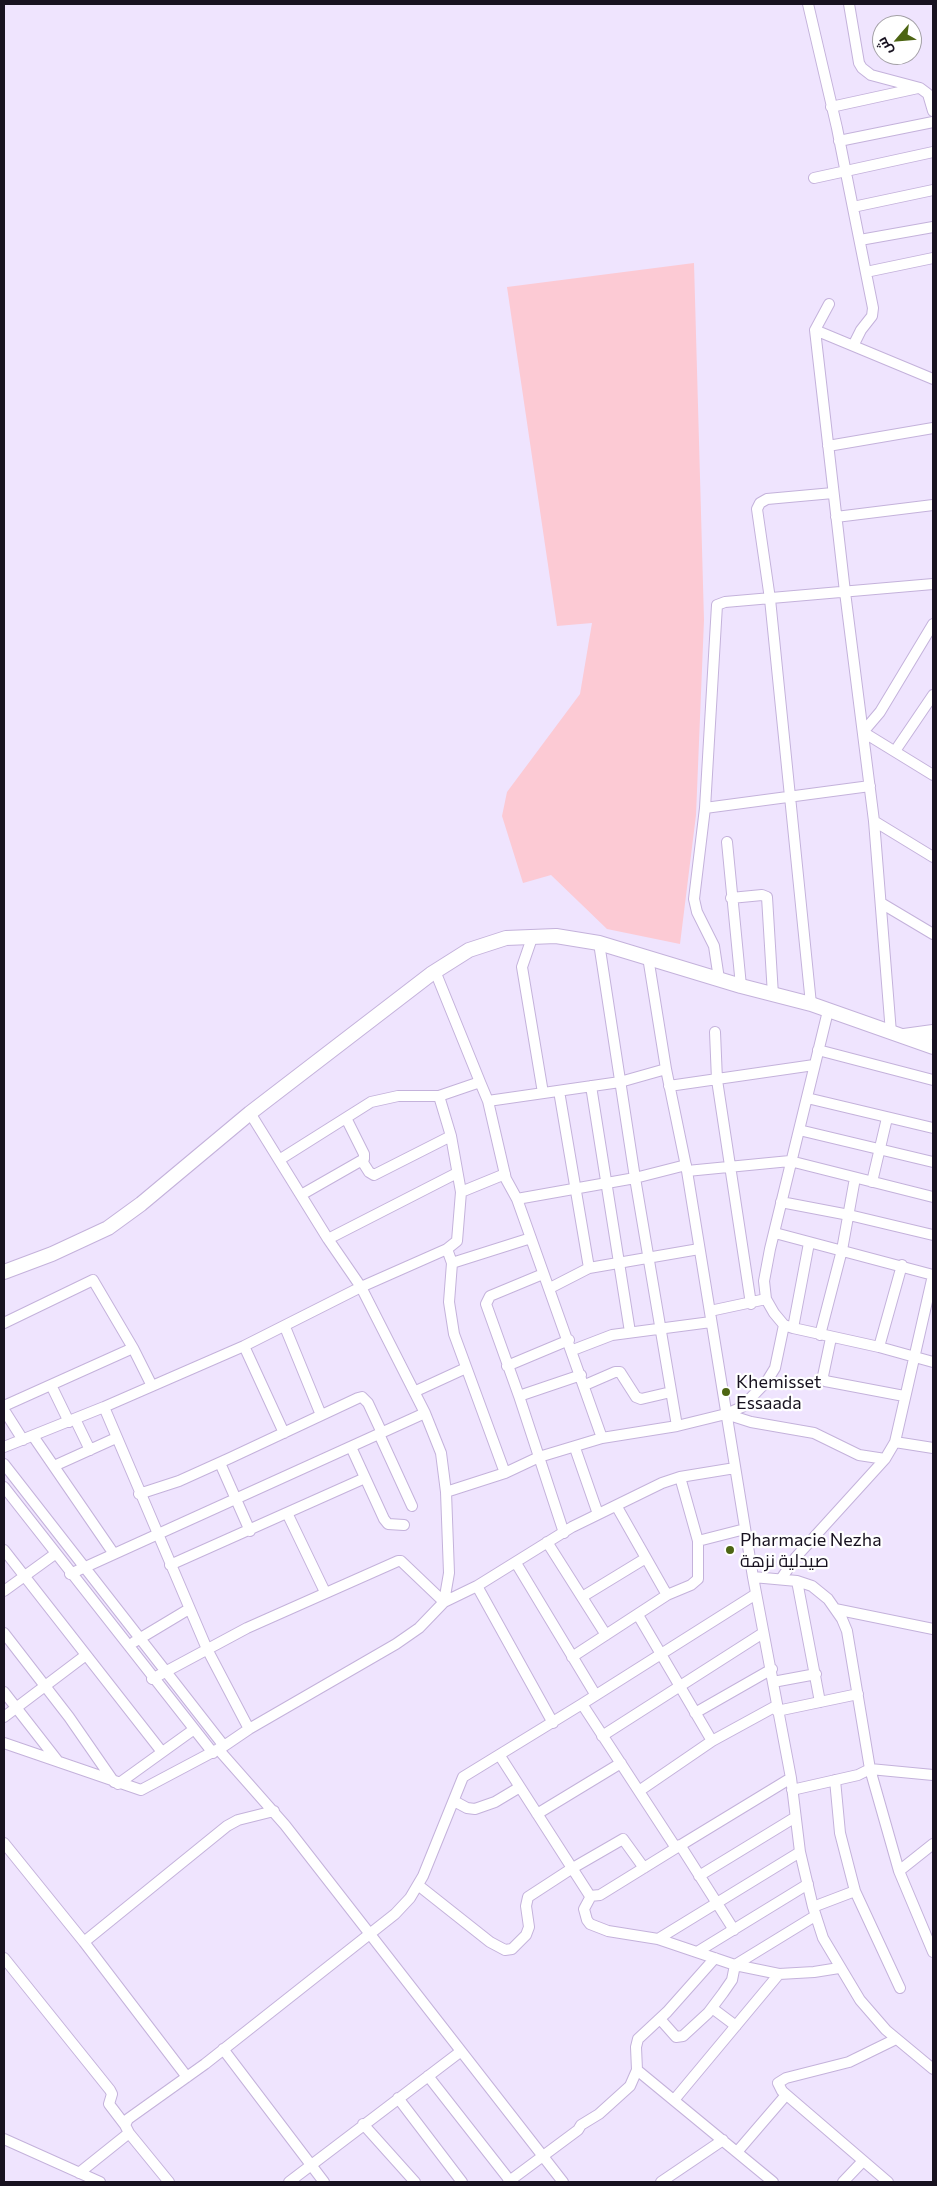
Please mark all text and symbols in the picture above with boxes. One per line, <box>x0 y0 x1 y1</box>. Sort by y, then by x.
north arrow <box>872 15 922 65</box>
text: ش <box>872 35 896 58</box>
place label: Khemisset Essaada <box>736 1371 821 1414</box>
marker: Khemisset Essaada <box>720 1386 732 1398</box>
place label: Pharmacie Nezha صيدلية نزهة <box>740 1529 882 1572</box>
marker: Pharmacie Nezha صيدلية نزهة <box>724 1544 736 1556</box>

